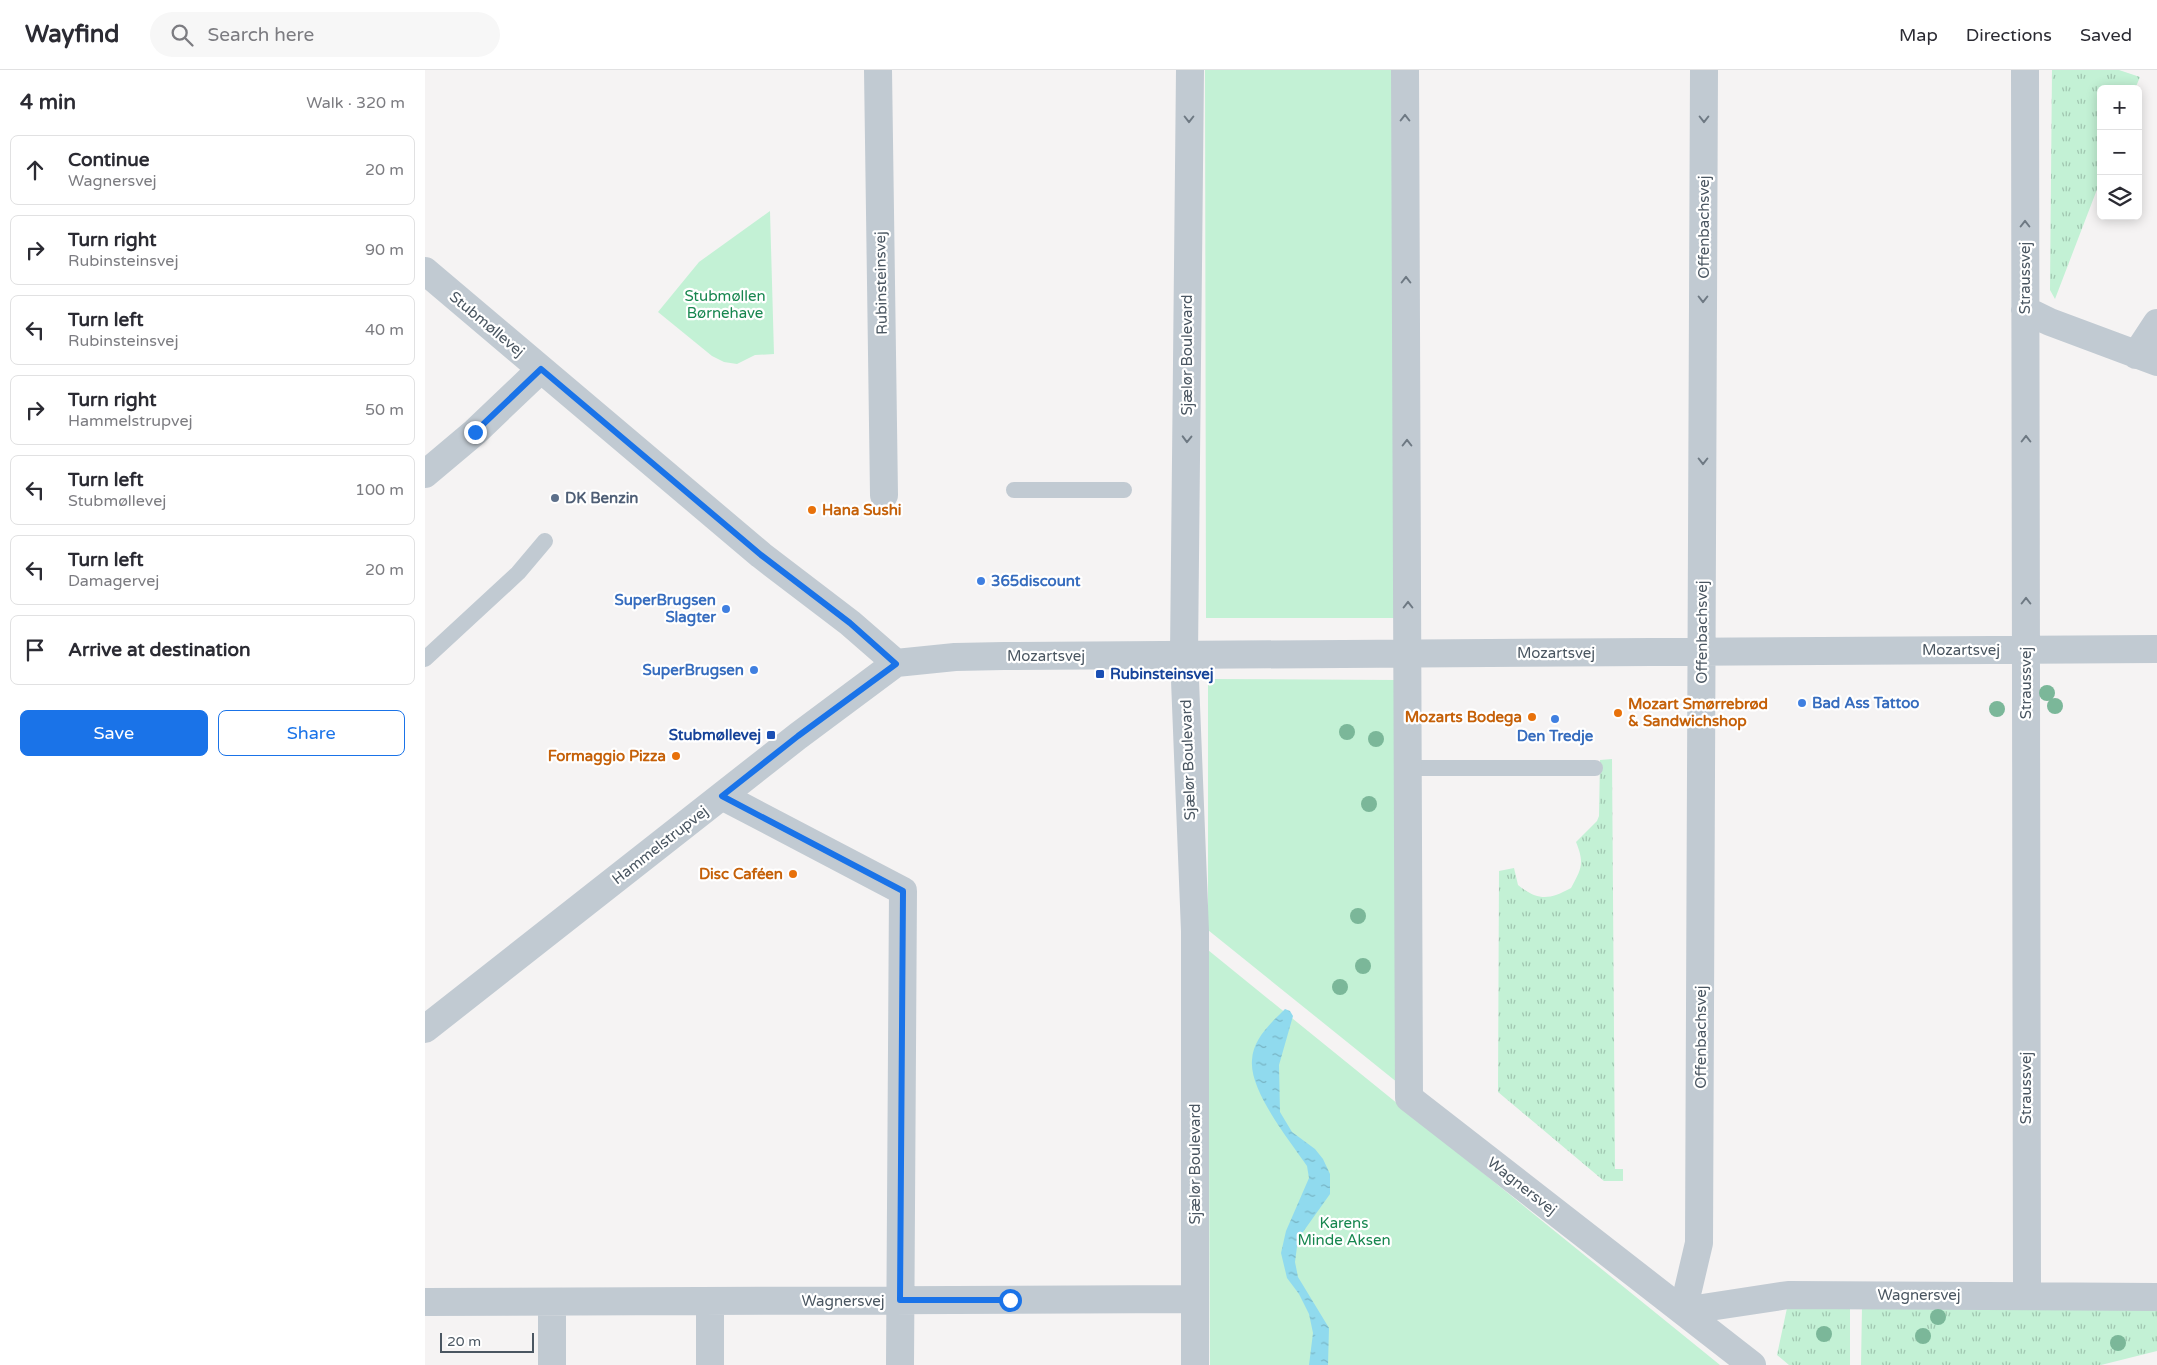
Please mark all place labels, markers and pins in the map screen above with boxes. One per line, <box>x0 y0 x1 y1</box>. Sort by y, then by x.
place label: DK Benzin <box>565 489 639 507</box>
marker: DK Benzin <box>549 492 561 504</box>
place label: Hana Sushi <box>822 501 902 519</box>
marker: Hana Sushi <box>806 504 818 516</box>
place label: 365discount <box>991 572 1081 590</box>
marker: 365discount <box>975 575 987 587</box>
place label: SuperBrugsen Slagter <box>615 591 716 627</box>
marker: SuperBrugsen Slagter <box>720 603 732 615</box>
place label: SuperBrugsen <box>643 661 744 680</box>
marker: SuperBrugsen <box>748 664 760 676</box>
place label: Rubinsteinsvej <box>1110 665 1214 684</box>
marker: Rubinsteinsvej <box>1094 668 1106 680</box>
place label: Bad Ass Tattoo <box>1812 694 1919 712</box>
place label: Mozart Smørrebrød & Sandwichshop <box>1628 695 1768 731</box>
marker: Bad Ass Tattoo <box>1796 697 1808 709</box>
marker: Mozart Smørrebrød & Sandwichshop <box>1612 707 1624 719</box>
place label: Mozarts Bodega <box>1405 708 1522 727</box>
marker: Mozarts Bodega <box>1526 711 1538 723</box>
marker: Den Tredje <box>1549 713 1561 725</box>
place label: Stubmøllevej <box>669 726 761 745</box>
place label: Den Tredje <box>1517 727 1594 746</box>
marker: Stubmøllevej <box>765 729 777 741</box>
place label: Formaggio Pizza <box>548 747 666 766</box>
marker: Formaggio Pizza <box>670 750 682 762</box>
place label: Disc Caféen <box>699 865 783 883</box>
marker: Disc Caféen <box>787 868 799 880</box>

